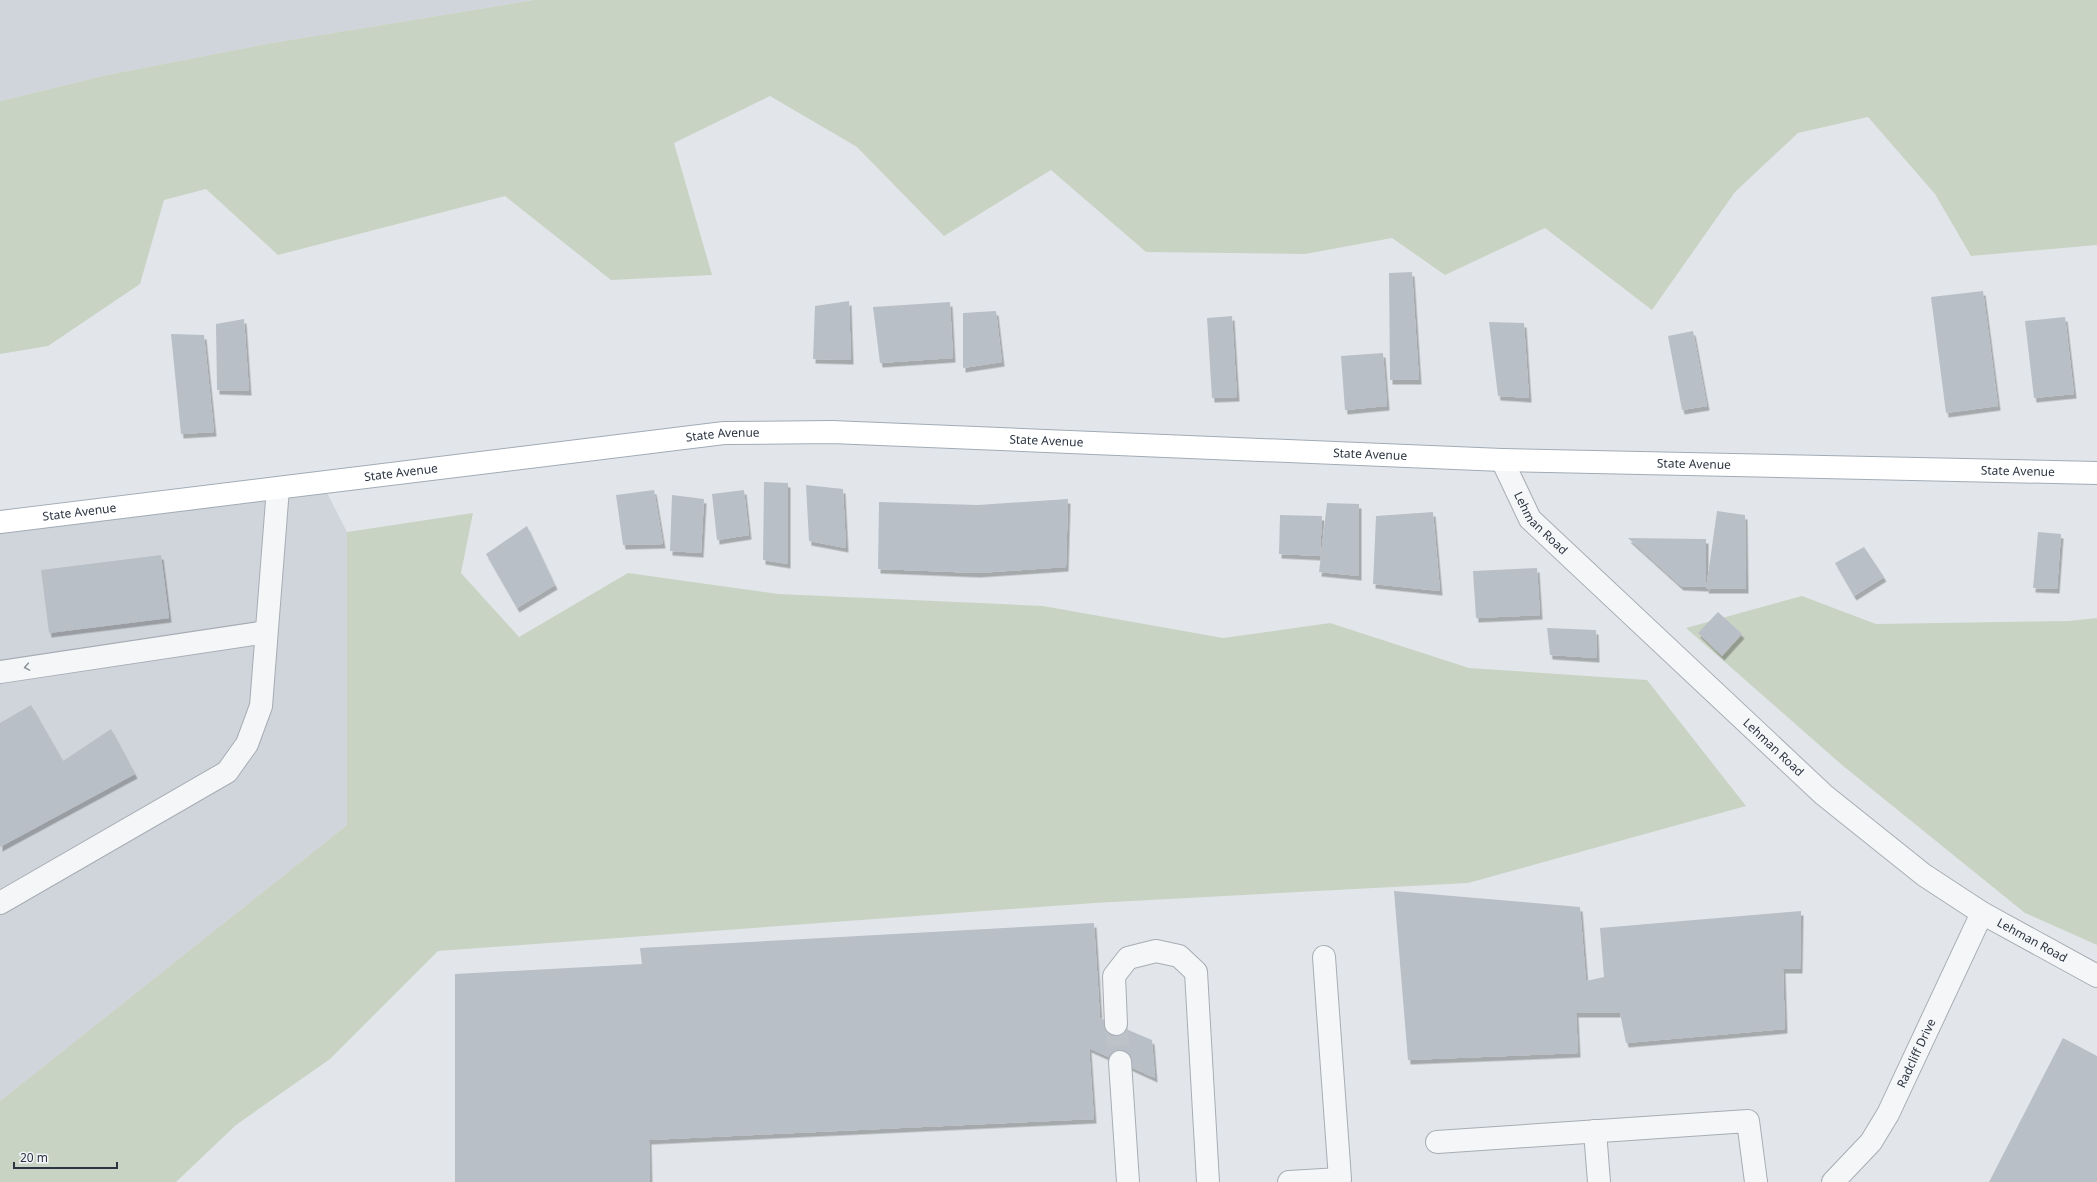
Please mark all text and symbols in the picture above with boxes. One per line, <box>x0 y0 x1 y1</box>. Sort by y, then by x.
street label: State Avenue <box>685 424 760 446</box>
street label: State Avenue <box>1009 430 1084 451</box>
street label: State Avenue <box>1333 444 1408 464</box>
street label: State Avenue <box>1657 454 1731 473</box>
street label: State Avenue <box>363 459 439 485</box>
street label: State Avenue <box>1981 461 2055 480</box>
street label: Lehman Road <box>1510 489 1572 558</box>
street label: State Avenue <box>42 499 117 525</box>
one-way arrow <box>24 662 30 671</box>
street label: Lehman Road <box>1739 714 1808 780</box>
street label: Lehman Road <box>1994 914 2070 966</box>
street label: Radcliff Drive <box>1892 1015 1940 1090</box>
scale bar <box>14 1144 117 1170</box>
text: 20 m <box>20 1149 48 1166</box>

